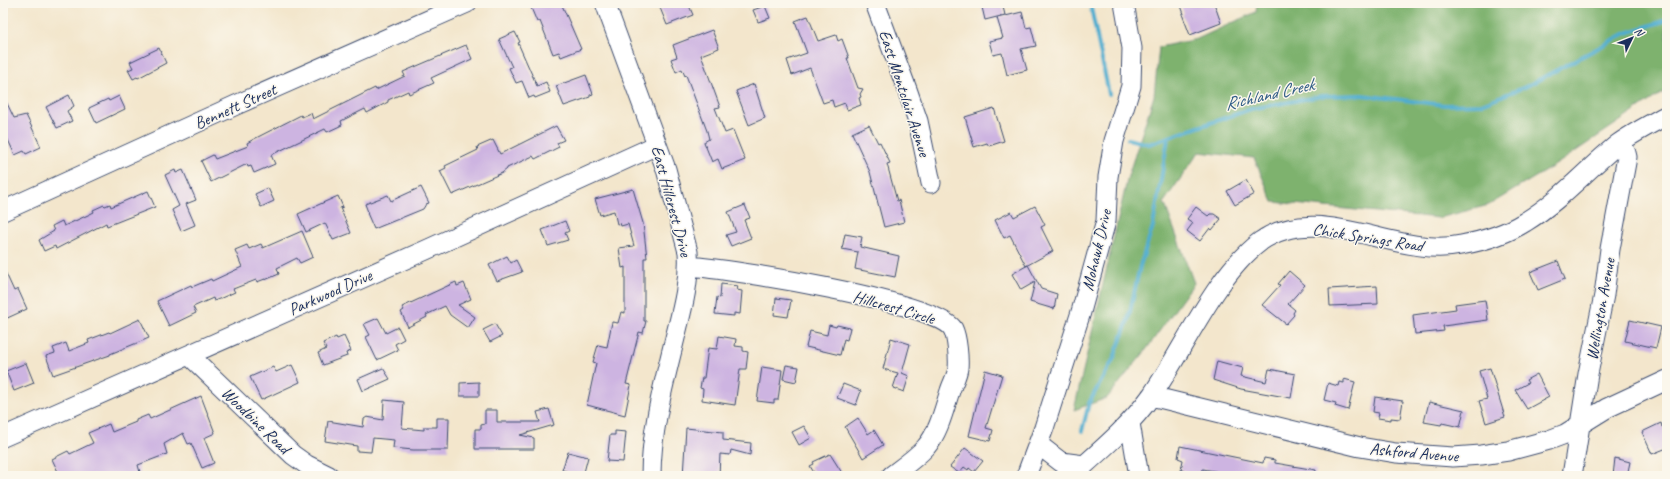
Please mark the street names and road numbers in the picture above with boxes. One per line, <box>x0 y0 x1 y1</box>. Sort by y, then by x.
street label: East Montclair Avenue <box>874 27 935 160</box>
street label: Bennett Street <box>191 78 281 134</box>
street label: East Hillcrest Drive <box>647 143 697 260</box>
street label: Mohawk Drive <box>1077 206 1116 293</box>
street label: Chick Springs Road <box>1311 218 1427 257</box>
street label: Wellington Avenue <box>1581 255 1620 362</box>
street label: Parkwood Drive <box>285 264 376 320</box>
street label: Hillcrest Circle <box>851 286 938 330</box>
street label: Woodbine Road <box>217 382 296 460</box>
street label: Ashford Avenue <box>1369 438 1461 467</box>

